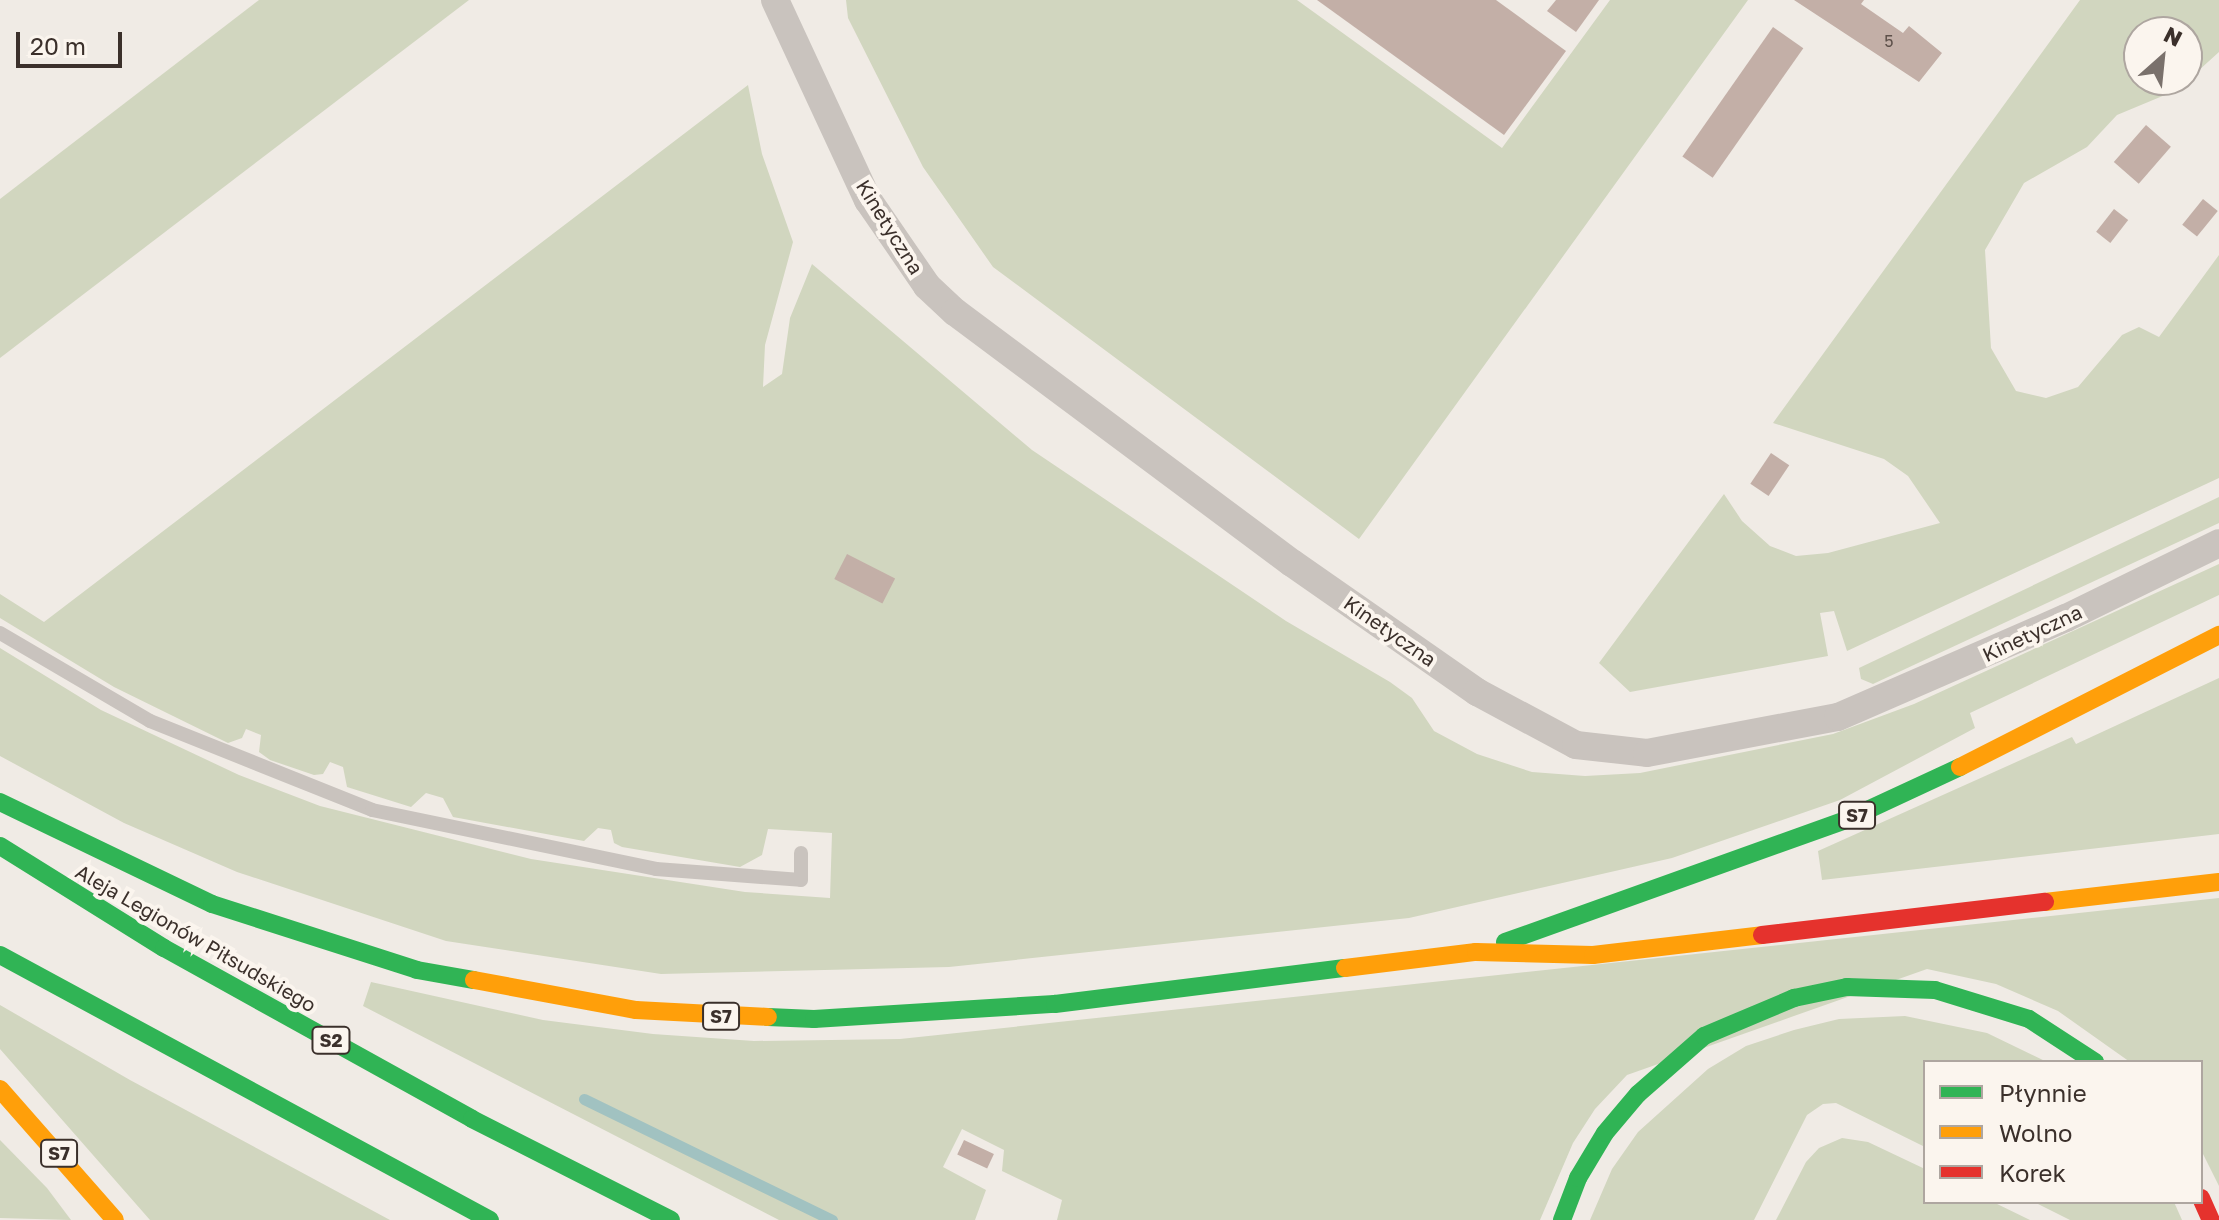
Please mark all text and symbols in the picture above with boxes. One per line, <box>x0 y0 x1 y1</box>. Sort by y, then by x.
scale bar <box>20 16 126 66</box>
north arrow <box>2123 16 2203 96</box>
text: N <box>2160 20 2187 52</box>
text: 20 m <box>30 31 86 60</box>
house number: 5 <box>1884 31 1894 51</box>
street label: Kinetyczna <box>851 175 929 279</box>
street label: Kinetyczna <box>1339 590 1441 672</box>
street label: Kinetyczna <box>1978 600 2086 666</box>
road number: S7 <box>1837 801 1877 829</box>
street label: Aleja Legionów Piłsudskiego <box>72 859 320 1017</box>
road number: S7 <box>701 1002 741 1030</box>
road number: S2 <box>311 1026 351 1054</box>
legend <box>1923 1060 2203 1204</box>
text: Płynnie <box>1999 1078 2087 1107</box>
text: Wolno <box>1999 1118 2072 1147</box>
road number: S7 <box>39 1139 79 1167</box>
text: Korek <box>1999 1158 2066 1187</box>

